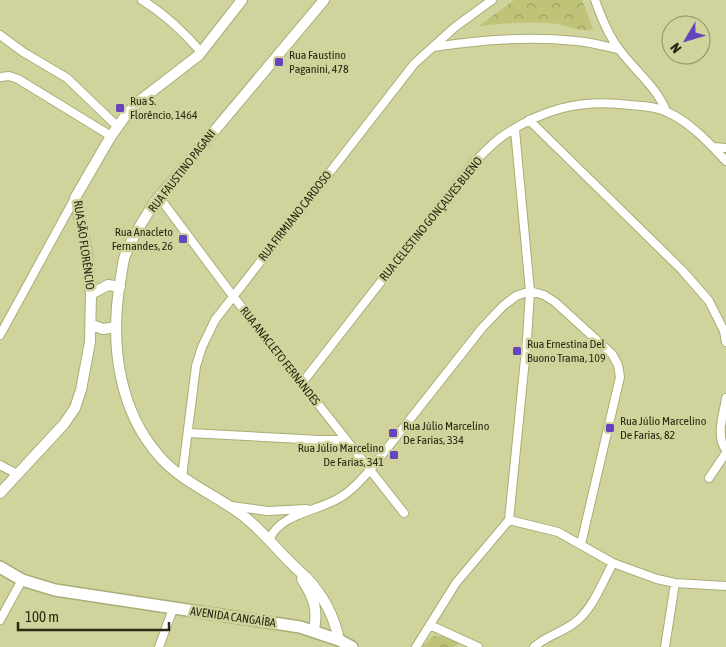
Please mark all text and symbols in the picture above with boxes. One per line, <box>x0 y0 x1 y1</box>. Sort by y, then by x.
north arrow <box>661 15 711 65</box>
text: N <box>667 40 685 56</box>
place label: Rua Faustino Paganini, 478 <box>289 48 349 76</box>
marker: Rua Faustino Paganini, 478 <box>273 56 285 68</box>
place label: Rua S. Florêncio, 1464 <box>130 94 198 122</box>
marker: Rua S. Florêncio, 1464 <box>114 102 126 114</box>
street label: RUA FAUSTINO PAGANI <box>145 127 219 215</box>
street label: RUA CELESTINO GONÇALVES BUENO <box>377 154 485 284</box>
street label: RUA FIRMIANO CARDOSO <box>256 168 334 264</box>
street label: RUA SÃO FLORÊNCIO <box>71 199 97 291</box>
place label: Rua Anacleto Fernandes, 26 <box>112 225 173 253</box>
marker: Rua Anacleto Fernandes, 26 <box>177 233 189 245</box>
street label: RUA ANACLETO FERNANDES <box>237 304 323 408</box>
place label: Rua Ernestina Del Buono Trama, 109 <box>527 337 606 365</box>
marker: Rua Ernestina Del Buono Trama, 109 <box>511 345 523 357</box>
place label: Rua Júlio Marcelino De Farias, 82 <box>620 414 707 442</box>
place label: Rua Júlio Marcelino De Farias, 334 <box>403 419 490 447</box>
marker: Rua Júlio Marcelino De Farias, 82 <box>604 422 616 434</box>
marker: Rua Júlio Marcelino De Farias, 334 <box>387 427 399 439</box>
place label: Rua Júlio Marcelino De Farias, 341 <box>298 441 384 469</box>
marker: Rua Júlio Marcelino De Farias, 341 <box>388 449 400 461</box>
scale bar <box>18 600 169 632</box>
street label: AVENIDA CANGAÍBA <box>189 604 277 630</box>
text: 100 m <box>25 608 59 625</box>

